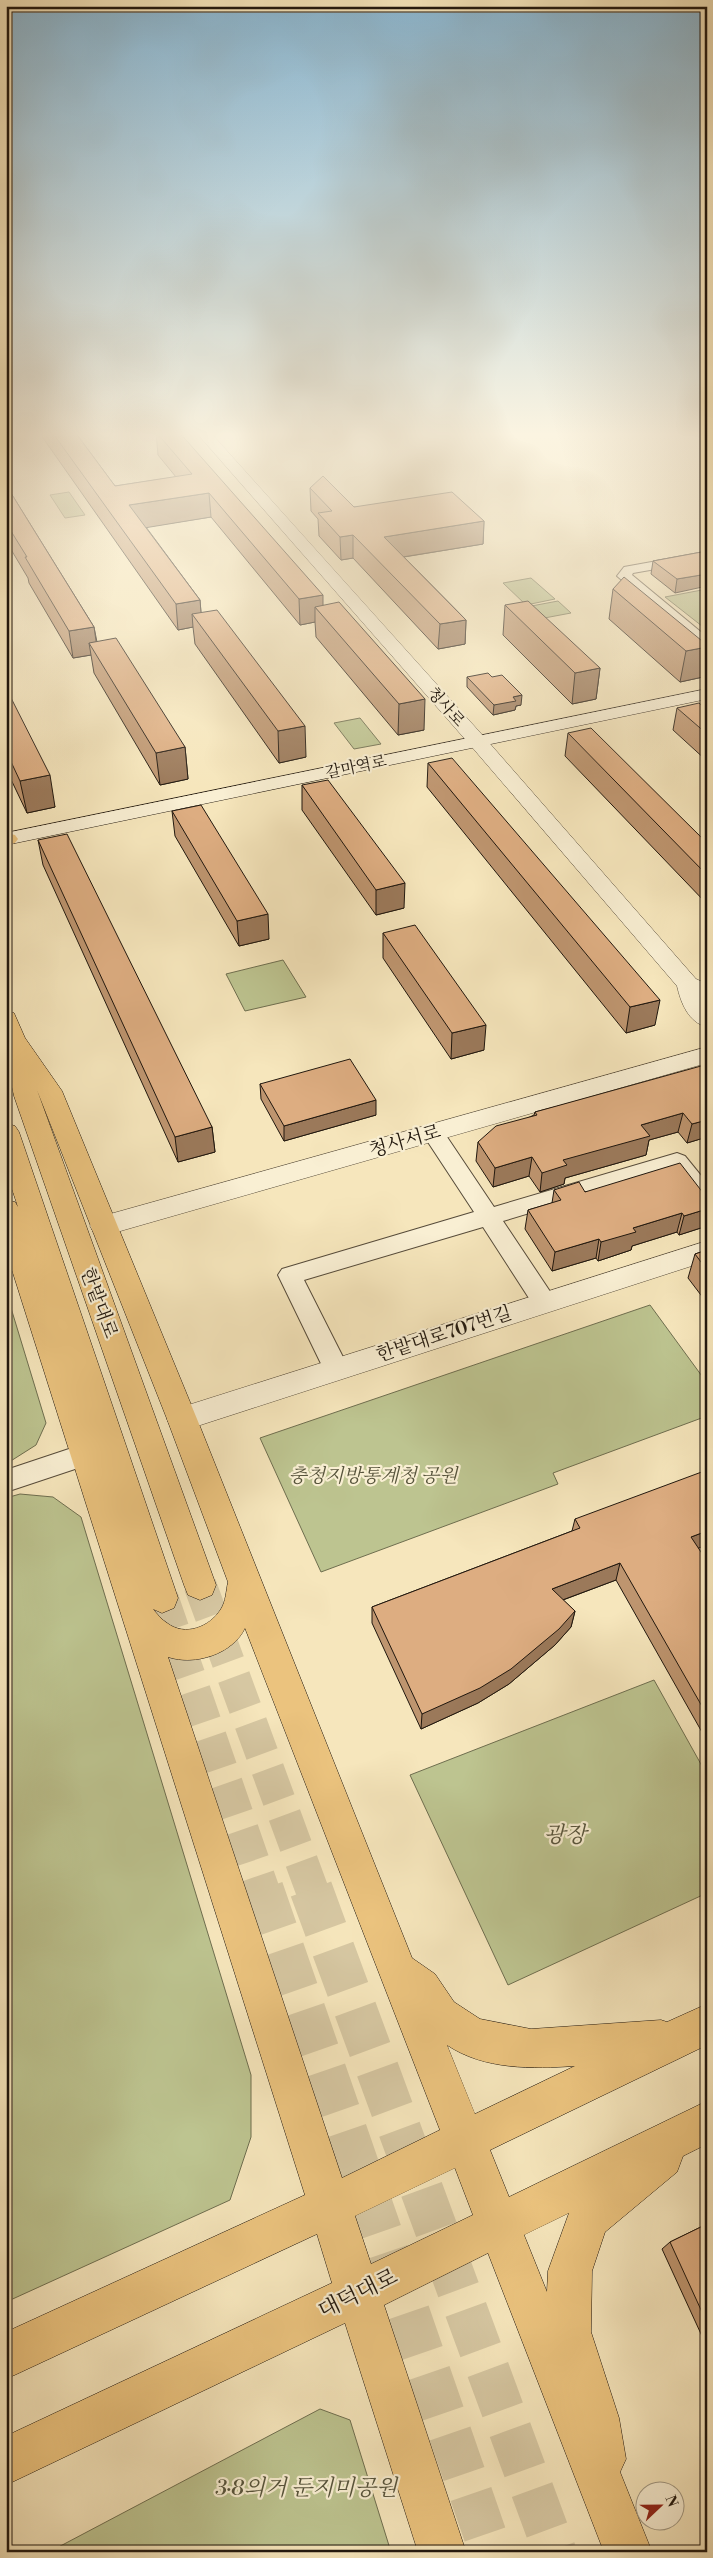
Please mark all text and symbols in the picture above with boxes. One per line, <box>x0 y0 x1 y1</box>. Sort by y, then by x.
street label: 청사로 <box>423 683 469 731</box>
street label: 갈마역로 <box>324 751 389 783</box>
street label: 청사서로 <box>366 1119 444 1163</box>
street label: 한밭대로 <box>75 1264 123 1342</box>
street label: 한밭대로707번길 <box>373 1301 515 1367</box>
park label: 충청지방통계청 공원 <box>288 1464 459 1488</box>
park label: 광장 <box>544 1822 590 1849</box>
street label: 대덕대로 <box>314 2263 402 2325</box>
park label: 3·8의거 둔지미공원 <box>215 2475 399 2502</box>
north arrow <box>636 2480 686 2530</box>
text: N <box>661 2493 682 2510</box>

